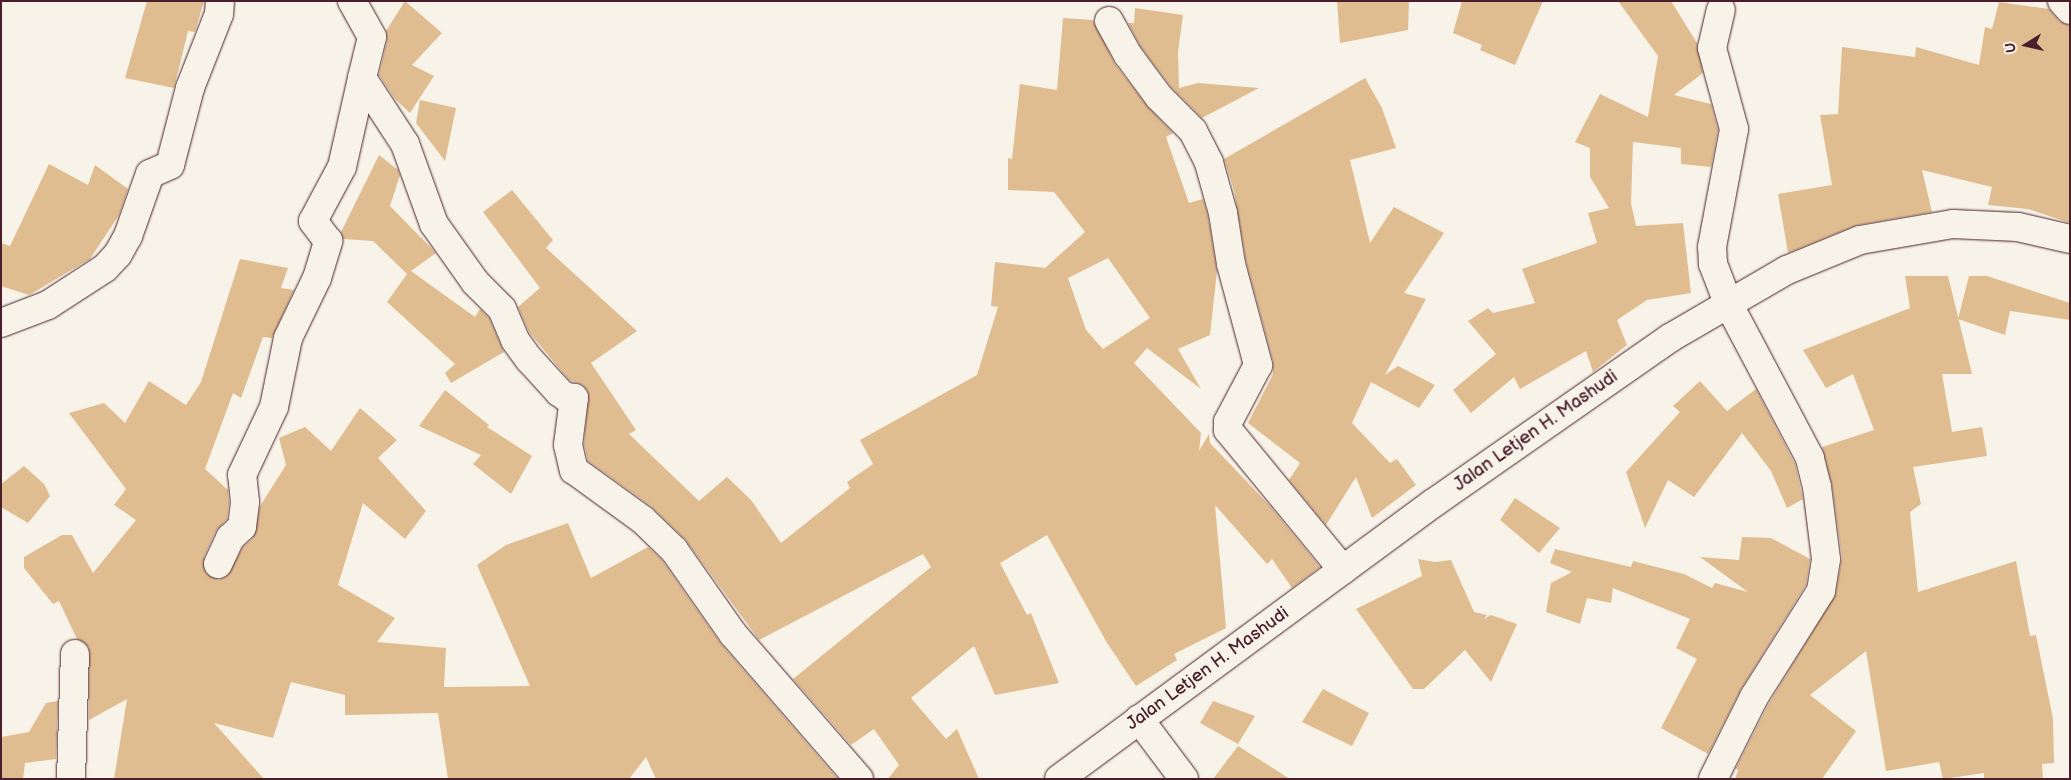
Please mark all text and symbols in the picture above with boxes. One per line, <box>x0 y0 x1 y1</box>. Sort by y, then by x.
north arrow <box>2001 20 2051 70</box>
text: U <box>2001 41 2020 54</box>
street label: Jalan Letjen H. Mashudi <box>1450 366 1622 496</box>
street label: Jalan Letjen H. Mashudi <box>1123 603 1293 735</box>

